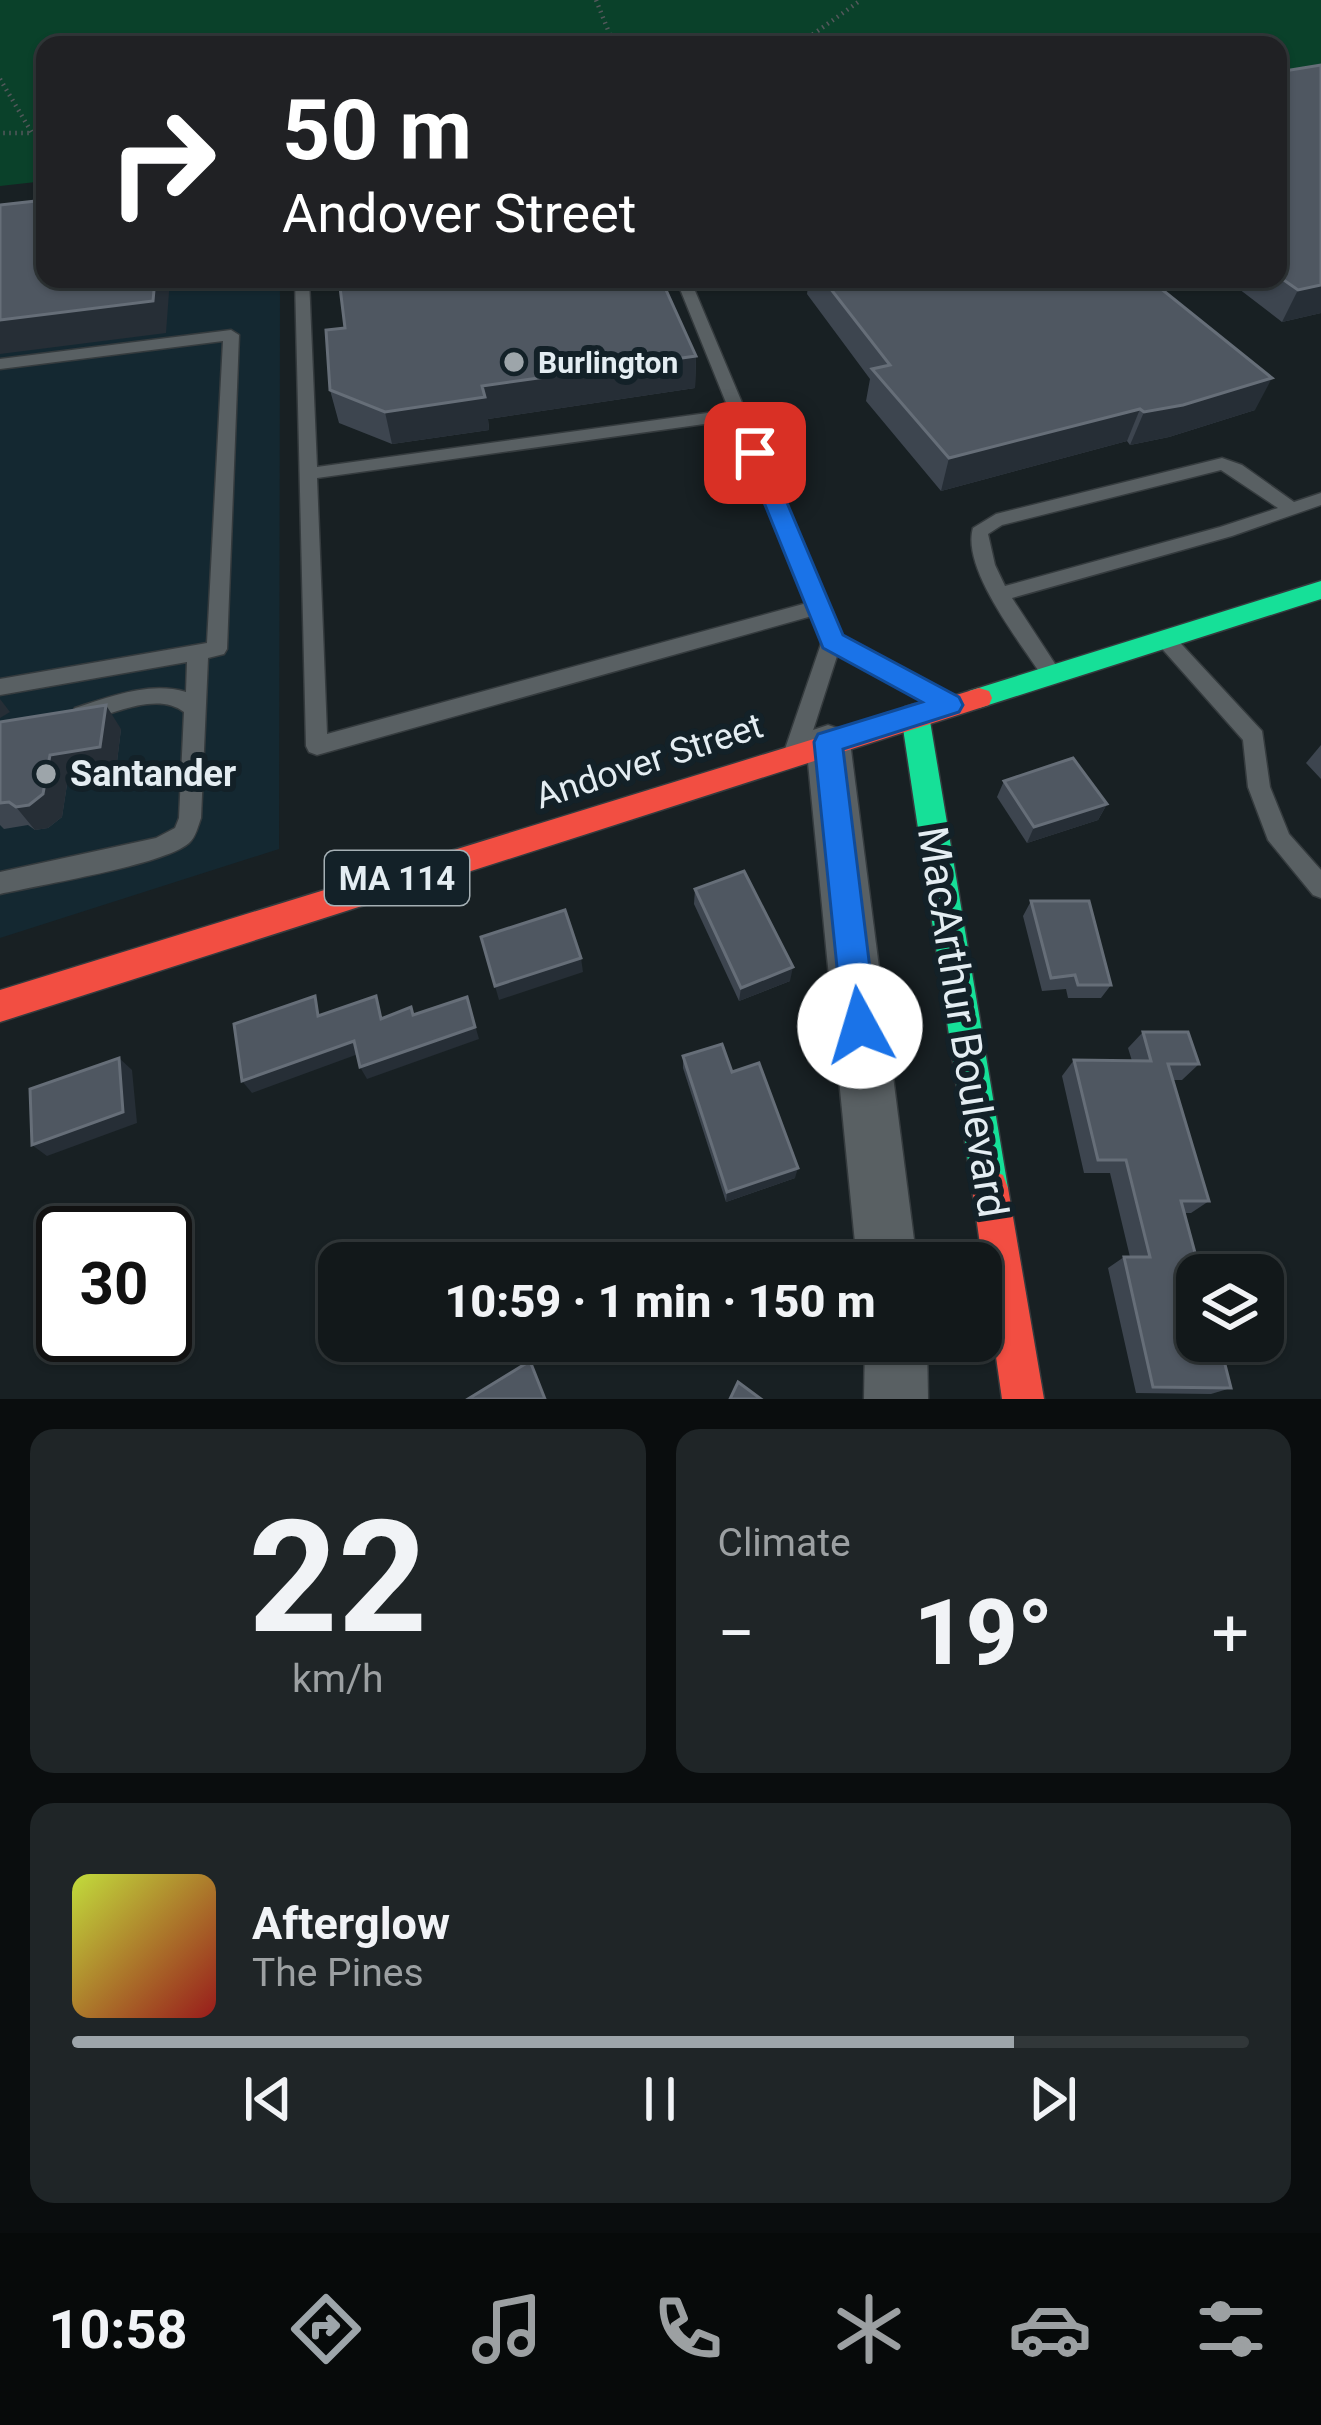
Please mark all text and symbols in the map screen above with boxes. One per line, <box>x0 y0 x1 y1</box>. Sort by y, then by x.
text: 50 m <box>282 81 472 180</box>
icon: right <box>84 84 240 240</box>
text: Andover Street <box>282 182 637 245</box>
place label: Burlington <box>538 345 678 380</box>
marker: Burlington <box>501 349 527 375</box>
pin <box>704 402 806 504</box>
icon: arrive <box>722 420 788 486</box>
street label: Andover Street <box>530 705 768 817</box>
place label: Santander <box>70 753 236 795</box>
marker: Santander <box>33 761 59 787</box>
street label: MacArthur Boulevard <box>908 823 1018 1221</box>
road number: MA 114 <box>325 851 469 905</box>
position arrow <box>797 963 923 1089</box>
speed limit sign: 30 <box>36 1206 192 1362</box>
map controls <box>1176 1254 1284 1362</box>
button: layers <box>1176 1254 1284 1362</box>
text: 10:59 · 1 min · 150 m <box>444 1275 876 1328</box>
text: 22 <box>248 1486 427 1669</box>
text: Climate <box>718 1520 851 1566</box>
text: 19° <box>914 1581 1053 1686</box>
text: − <box>718 1595 755 1672</box>
text: + <box>1212 1595 1249 1672</box>
text: km/h <box>292 1656 384 1702</box>
text: Afterglow <box>252 1897 450 1950</box>
text: The Pines <box>252 1950 424 1996</box>
icon: previous <box>235 2066 301 2132</box>
icon: pause <box>627 2066 693 2132</box>
icon: next <box>1020 2066 1086 2132</box>
icon: directions <box>284 2287 368 2371</box>
icon: music <box>465 2287 549 2371</box>
icon: phone <box>646 2287 730 2371</box>
icon: climate <box>827 2287 911 2371</box>
icon: car <box>1008 2287 1092 2371</box>
icon: filters <box>1189 2287 1273 2371</box>
text: 10:58 <box>48 2298 188 2361</box>

